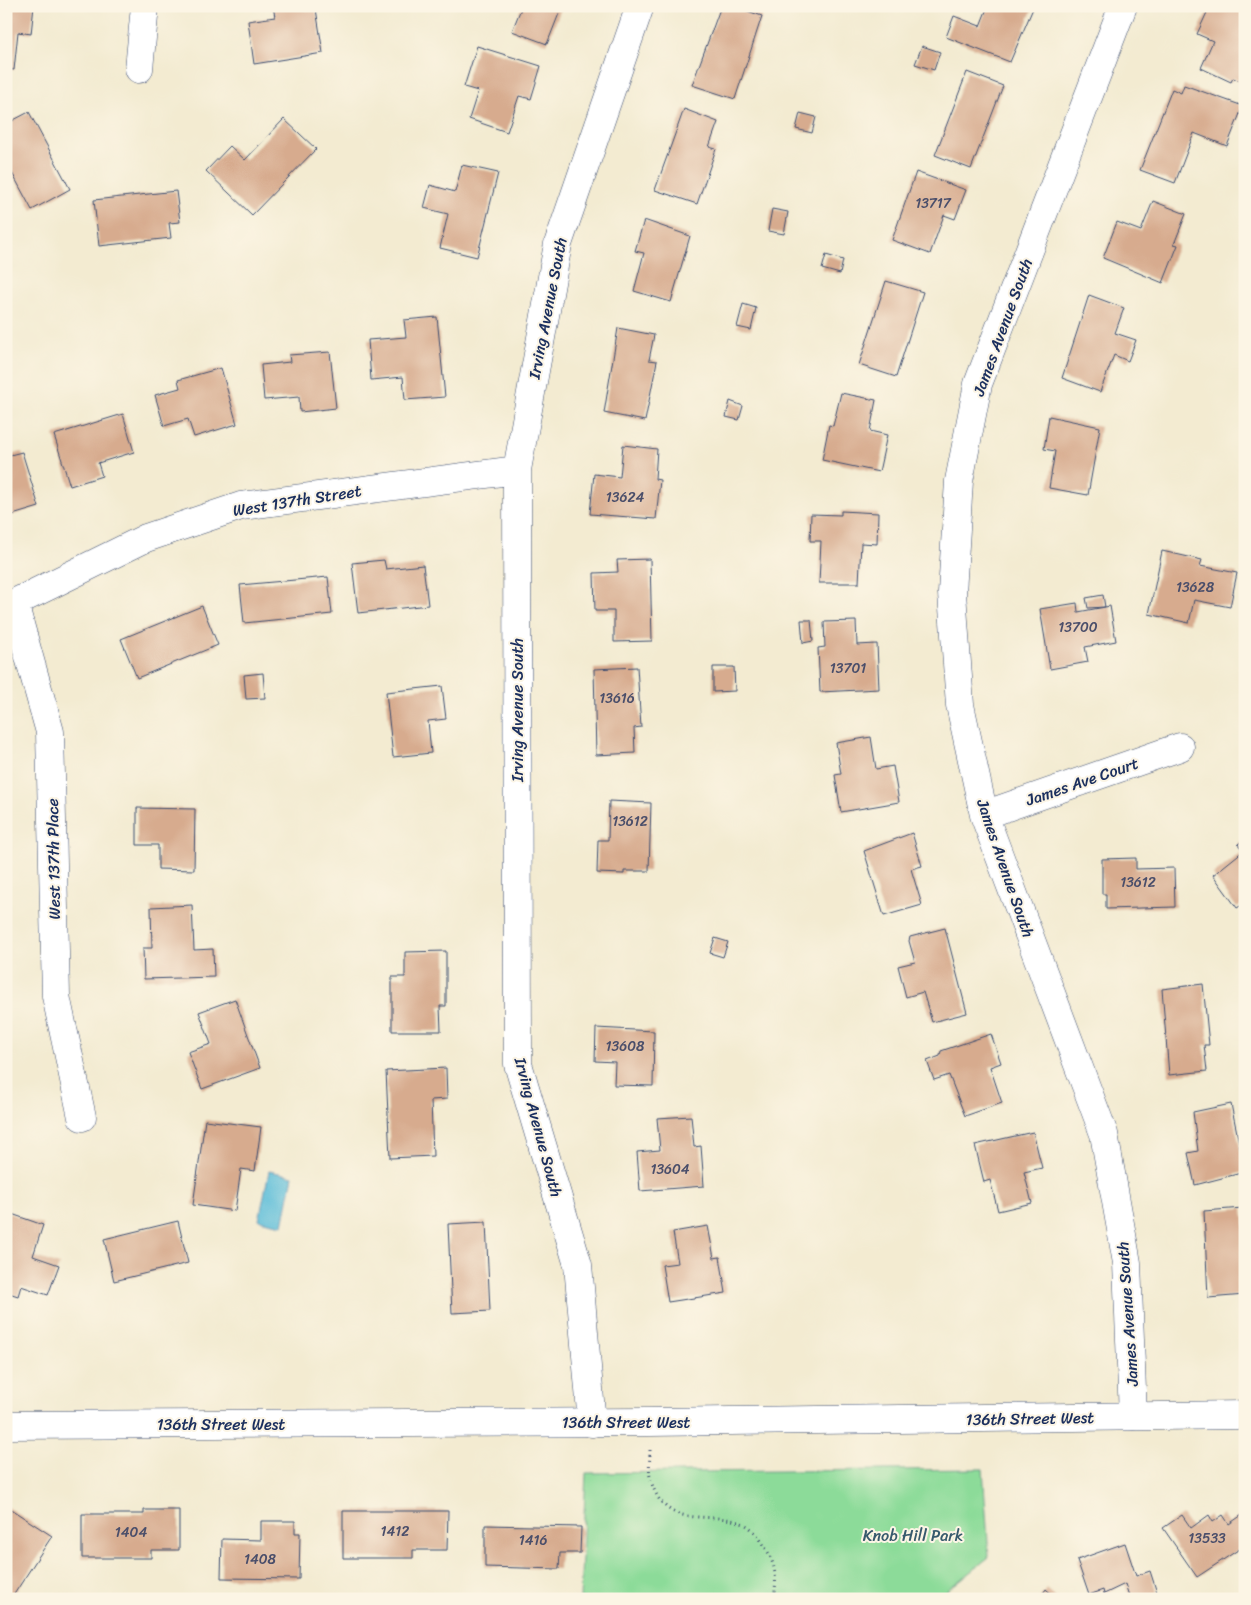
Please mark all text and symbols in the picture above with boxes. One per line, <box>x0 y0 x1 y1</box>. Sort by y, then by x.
house number: 13717 <box>915 191 952 216</box>
street label: Irving Avenue South <box>519 235 575 382</box>
street label: James Avenue South <box>964 254 1041 401</box>
street label: West 137th Street <box>231 476 363 525</box>
house number: 13624 <box>606 485 644 510</box>
house number: 13628 <box>1176 575 1215 600</box>
house number: 13700 <box>1058 615 1098 640</box>
street label: Irving Avenue South <box>503 638 532 783</box>
house number: 13701 <box>830 656 866 681</box>
house number: 13616 <box>599 686 635 711</box>
street label: James Ave Court <box>1021 749 1142 815</box>
street label: James Avenue South <box>968 794 1043 941</box>
street label: West 137th Place <box>38 798 69 920</box>
house number: 13612 <box>612 809 648 834</box>
house number: 13612 <box>1120 870 1156 895</box>
house number: 13608 <box>606 1034 645 1059</box>
street label: Irving Avenue South <box>506 1053 571 1200</box>
house number: 13604 <box>650 1157 690 1182</box>
street label: James Avenue South <box>1108 1241 1147 1388</box>
street label: 136th Street West <box>965 1403 1095 1434</box>
street label: 136th Street West <box>562 1408 690 1437</box>
street label: 136th Street West <box>157 1410 285 1439</box>
house number: 1412 <box>381 1519 409 1544</box>
house number: 1404 <box>115 1520 147 1545</box>
park label: Knob Hill Park <box>863 1521 963 1550</box>
house number: 13533 <box>1188 1526 1226 1551</box>
house number: 1416 <box>519 1528 547 1553</box>
house number: 1408 <box>244 1547 277 1572</box>

